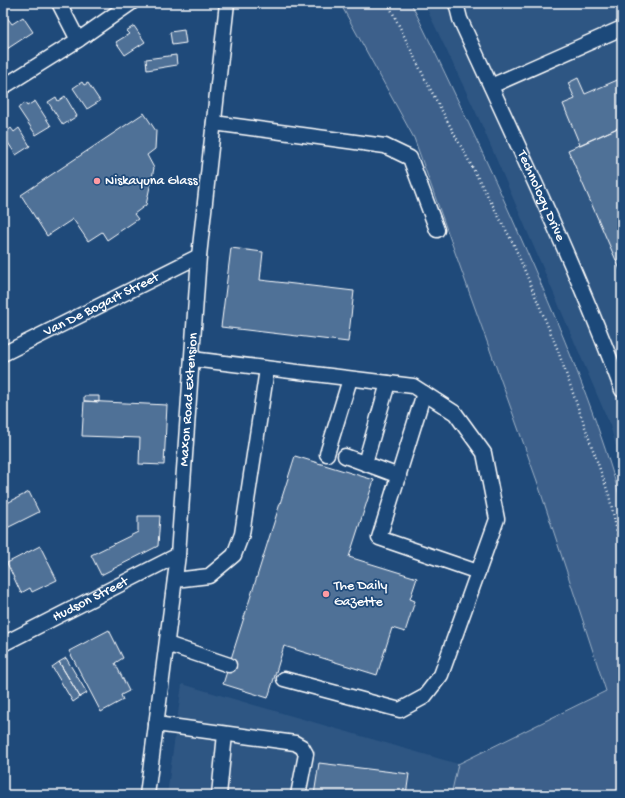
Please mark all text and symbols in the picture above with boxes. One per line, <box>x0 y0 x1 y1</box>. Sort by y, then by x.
street label: Technology Drive <box>513 147 569 245</box>
place label: Niskayuna Glass <box>105 173 198 190</box>
marker: Niskayuna Glass <box>92 176 102 186</box>
street label: Van De Bogart Street <box>40 268 163 341</box>
street label: Maxon Road Extension <box>176 332 202 467</box>
street label: Hudson Street <box>50 573 132 626</box>
place label: The Daily Gazette <box>333 578 387 611</box>
marker: The Daily Gazette <box>321 589 331 599</box>

